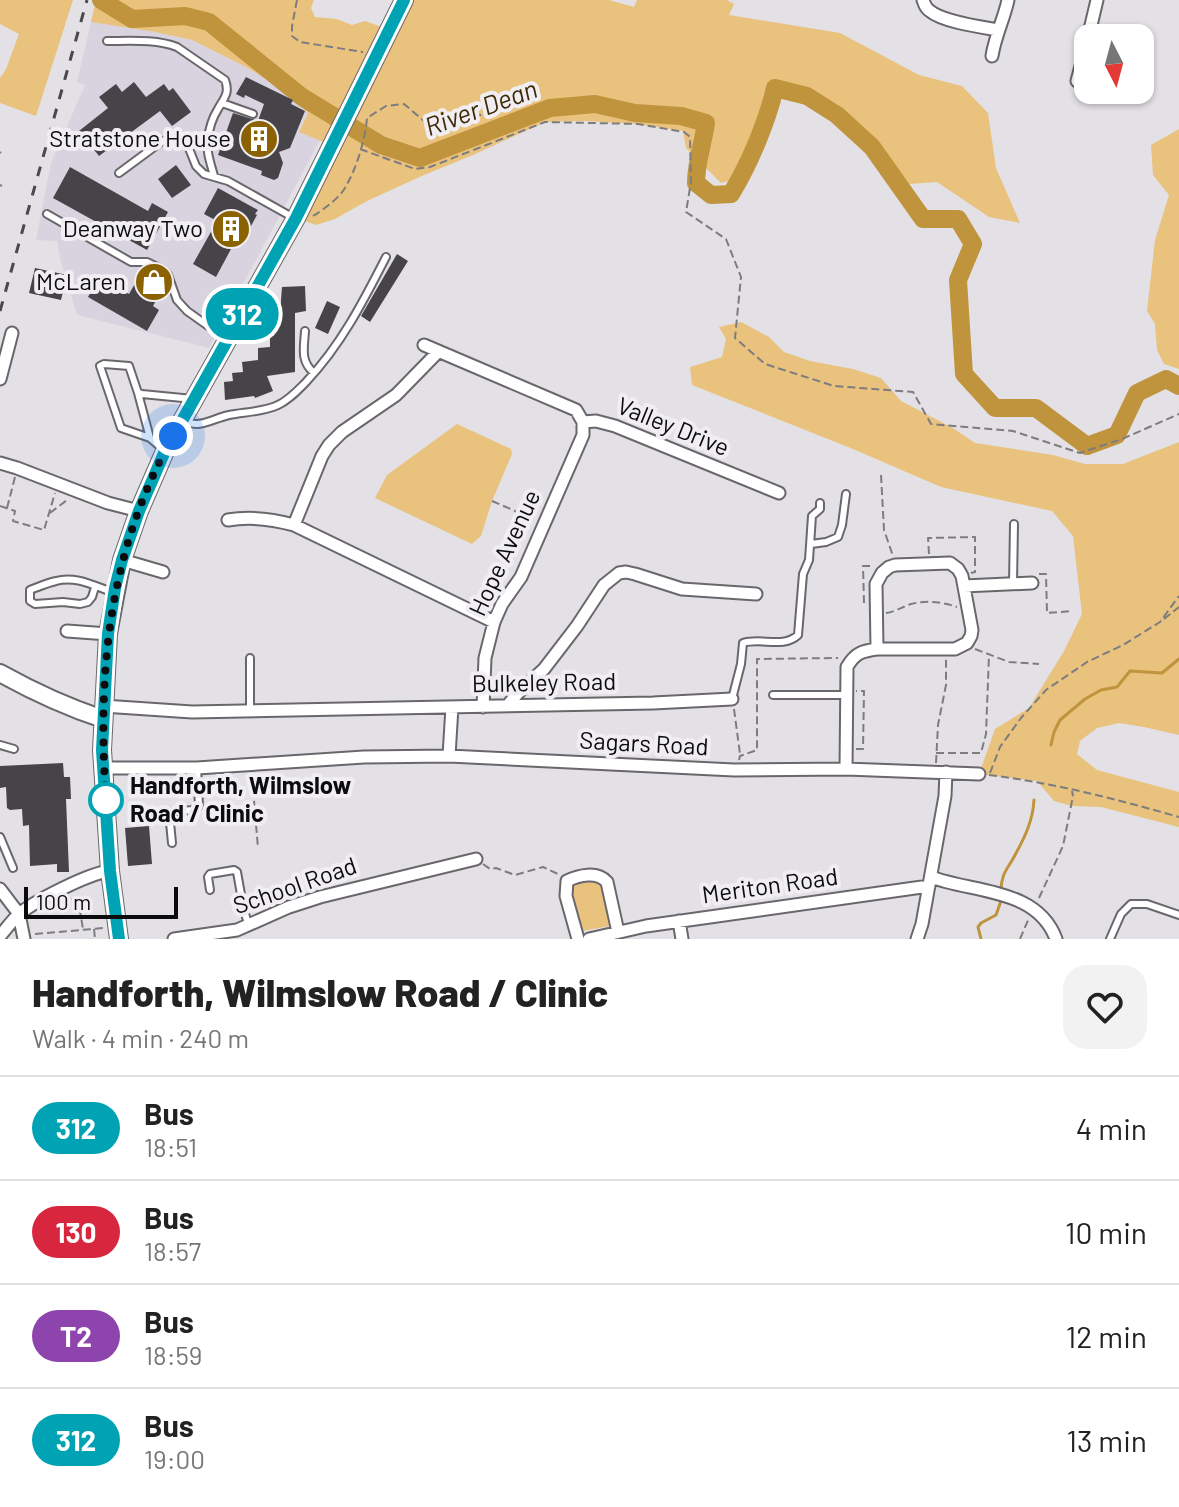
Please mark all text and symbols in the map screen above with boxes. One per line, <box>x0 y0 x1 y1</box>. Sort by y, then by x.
north arrow <box>1074 24 1154 104</box>
map controls <box>1074 24 1154 104</box>
water label: River Dean <box>420 72 541 141</box>
building icon: Stratstone House <box>238 118 280 160</box>
place label: Stratstone House <box>49 123 231 152</box>
building icon: Deanway Two <box>210 208 252 250</box>
place label: Deanway Two <box>63 213 203 242</box>
shop icon: McLaren <box>133 261 175 303</box>
place label: McLaren <box>36 266 126 295</box>
line badge: 312 <box>196 288 288 340</box>
text: 312 <box>222 297 262 331</box>
street label: Valley Drive <box>613 390 734 461</box>
your location <box>153 416 193 456</box>
street label: Hope Avenue <box>462 485 545 620</box>
street label: Bulkeley Road <box>472 666 616 697</box>
street label: Sagars Road <box>579 725 709 760</box>
place label: Handforth, Wilmslow Road / Clinic <box>130 770 352 827</box>
marker: Handforth, Wilmslow Road / Clinic <box>89 783 123 817</box>
street label: School Road <box>229 850 360 919</box>
street label: Meriton Road <box>700 861 840 908</box>
scale bar <box>24 883 178 919</box>
text: 100 m <box>36 888 91 914</box>
button: heart <box>1063 965 1147 1049</box>
text: Handforth, Wilmslow Road / Clinic <box>32 969 608 1015</box>
text: Walk · 4 min · 240 m <box>32 1022 249 1053</box>
text: Bus <box>144 1095 194 1131</box>
text: 4 min <box>1076 1110 1147 1146</box>
text: 312 <box>56 1111 96 1145</box>
text: 18:51 <box>144 1131 197 1162</box>
text: Bus <box>144 1199 194 1235</box>
text: 10 min <box>1065 1214 1147 1250</box>
text: 130 <box>56 1215 97 1249</box>
text: 18:57 <box>144 1235 201 1266</box>
text: Bus <box>144 1303 194 1339</box>
text: 12 min <box>1066 1318 1147 1354</box>
text: T2 <box>60 1319 92 1353</box>
text: 18:59 <box>144 1339 202 1370</box>
text: Bus <box>144 1407 194 1443</box>
text: 13 min <box>1066 1422 1147 1458</box>
text: 312 <box>56 1423 96 1457</box>
text: 19:00 <box>144 1443 205 1474</box>

